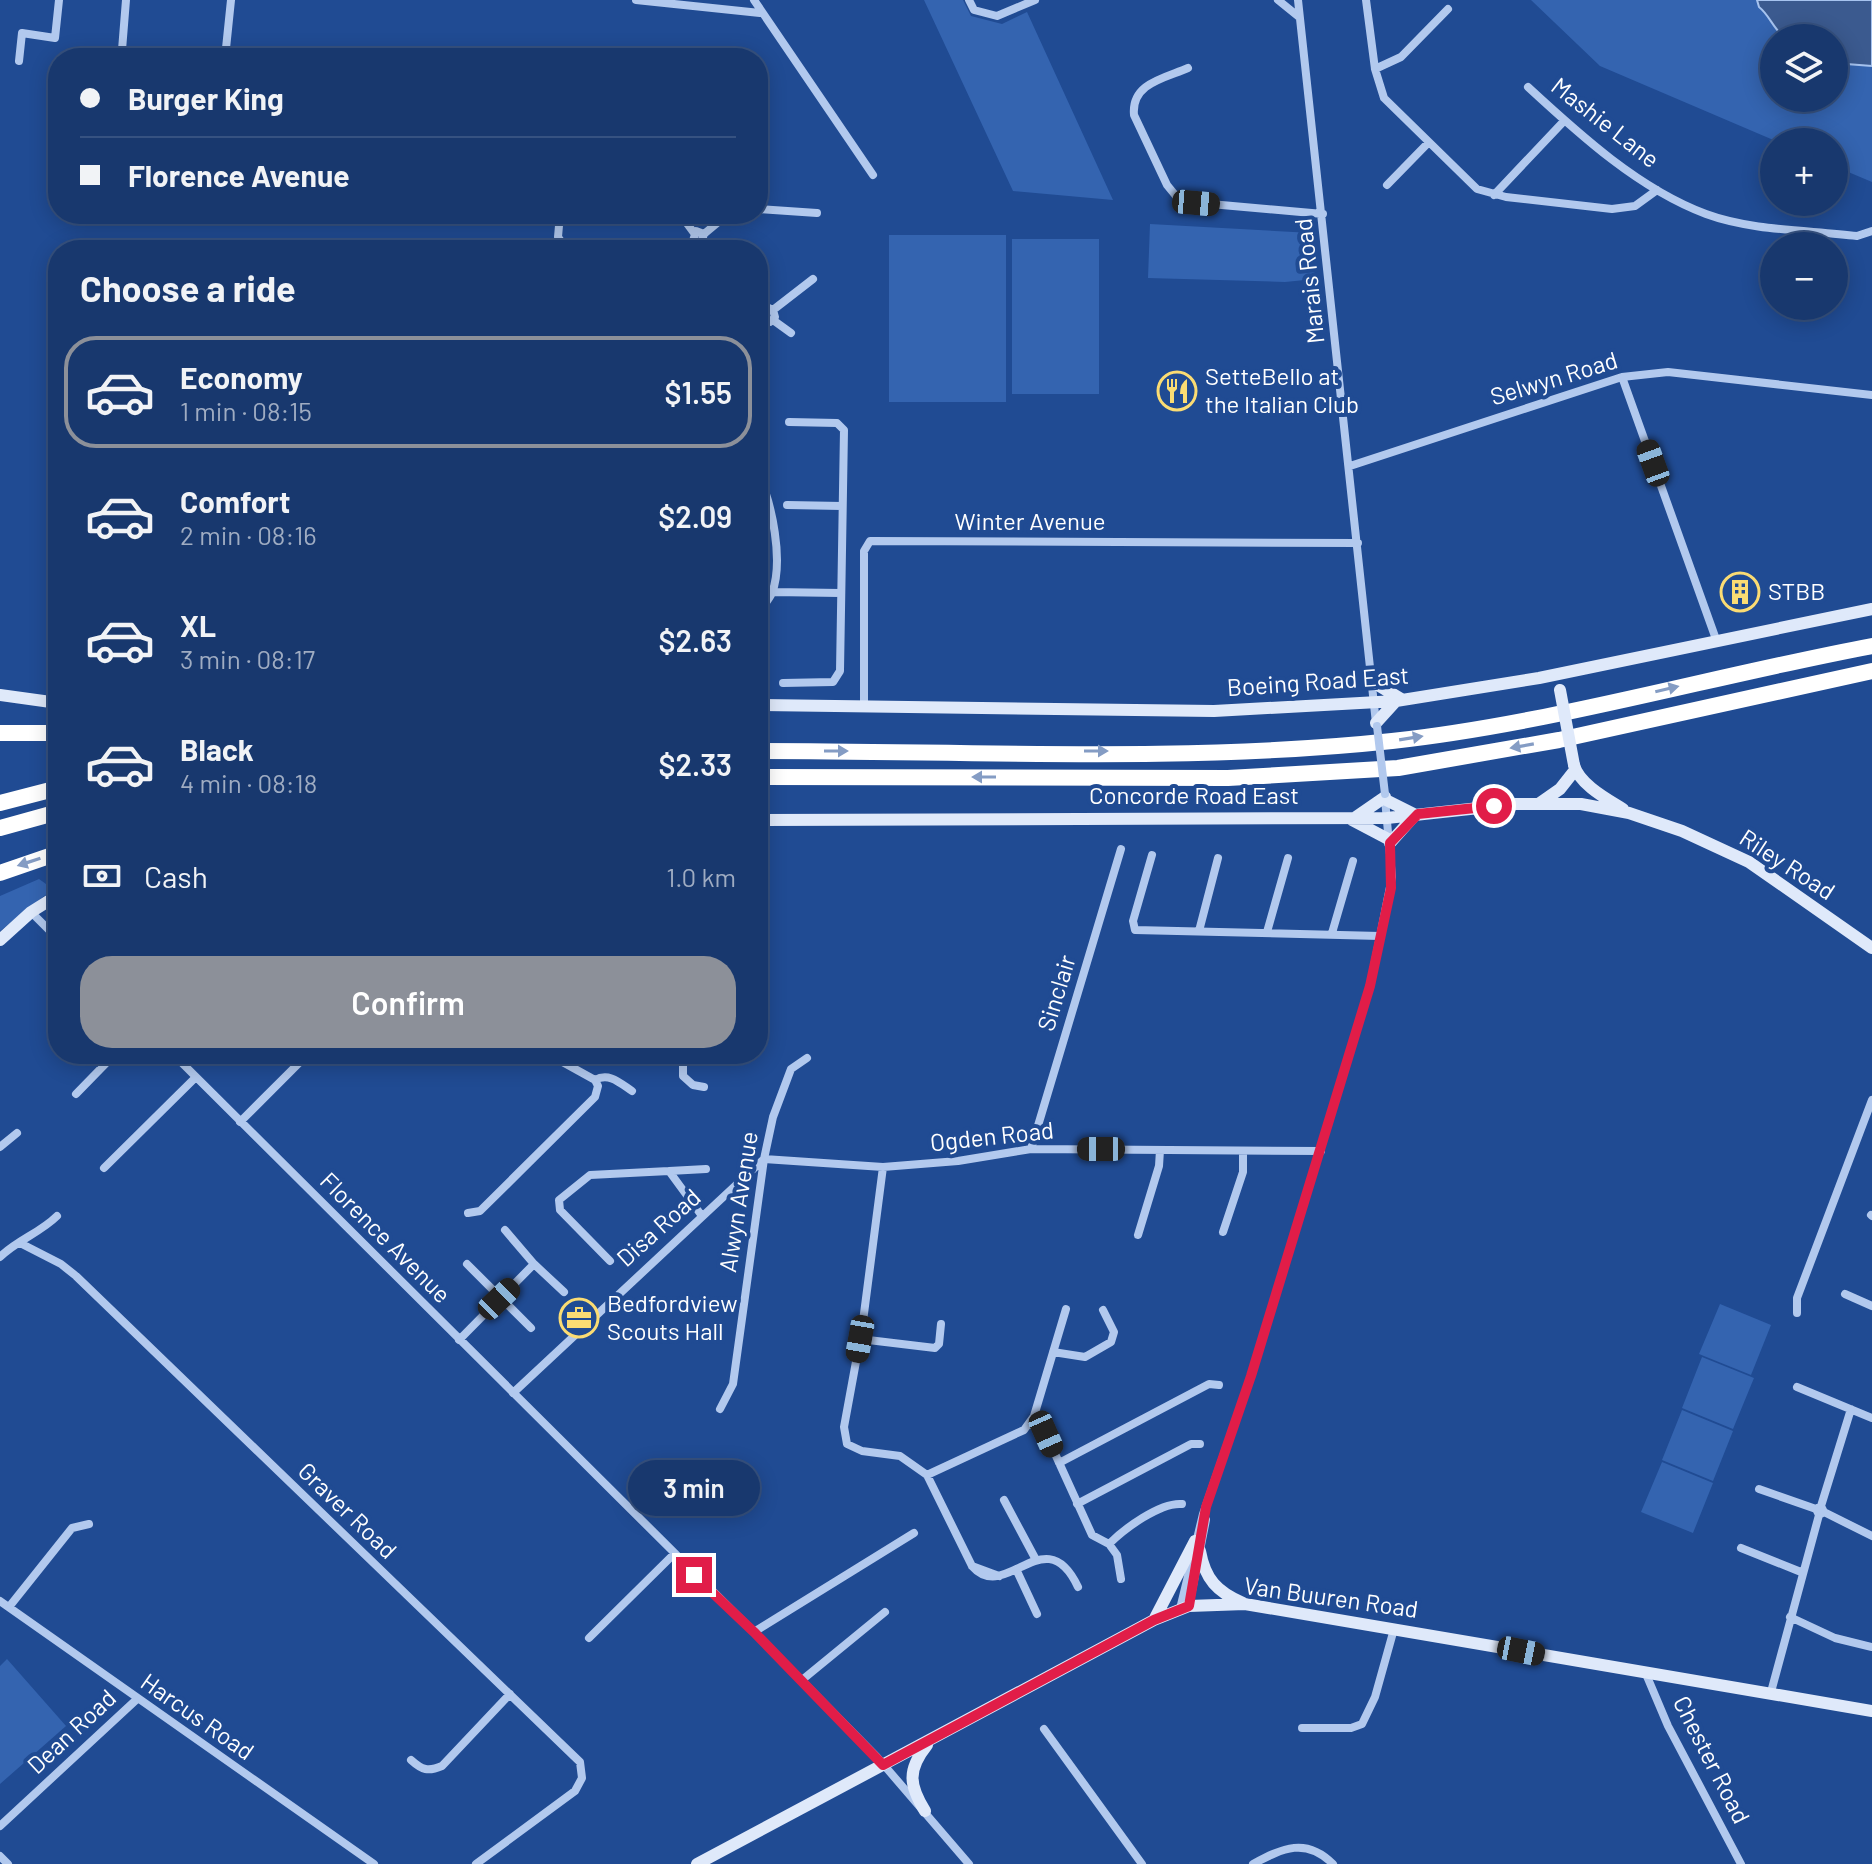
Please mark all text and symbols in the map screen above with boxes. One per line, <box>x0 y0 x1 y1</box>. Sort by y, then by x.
map controls <box>1760 24 1848 320</box>
button: layers <box>1760 24 1848 112</box>
street label: Mashie Lane <box>1546 71 1666 173</box>
text: Burger King <box>128 80 284 116</box>
button: + <box>1760 128 1848 216</box>
text: Florence Avenue <box>128 157 350 193</box>
car <box>1171 189 1221 217</box>
street label: Marais Road <box>1288 217 1330 345</box>
button: − <box>1760 232 1848 320</box>
text: Choose a ride <box>80 266 296 309</box>
street label: Selwyn Road <box>1486 344 1621 411</box>
icon: car <box>84 356 156 428</box>
text: Economy <box>180 359 303 395</box>
place label: SetteBello at the Italian Club <box>1205 361 1359 418</box>
restaurant icon: SetteBello at the Italian Club <box>1156 370 1198 412</box>
text: $1.55 <box>664 374 732 410</box>
text: 1 min · 08:15 <box>180 395 312 426</box>
car <box>1634 436 1672 490</box>
icon: car <box>84 480 156 552</box>
text: Comfort <box>180 483 290 519</box>
text: $2.09 <box>658 498 732 534</box>
street label: Winter Avenue <box>954 506 1106 535</box>
text: 2 min · 08:16 <box>180 519 317 550</box>
building icon: STBB <box>1719 571 1761 613</box>
place label: STBB <box>1768 576 1825 605</box>
icon: car <box>84 604 156 676</box>
text: XL <box>180 607 216 643</box>
text: $2.63 <box>658 622 732 658</box>
text: 3 min · 08:17 <box>180 643 315 674</box>
street label: Boeing Road East <box>1226 660 1410 701</box>
one-way arrow <box>1654 682 1679 695</box>
icon: car <box>84 728 156 800</box>
text: Black <box>180 731 254 767</box>
one-way arrow <box>1399 731 1424 743</box>
one-way arrow <box>1509 741 1534 753</box>
one-way arrow <box>824 745 849 757</box>
one-way arrow <box>1084 745 1109 758</box>
text: $2.33 <box>658 746 732 782</box>
text: 4 min · 08:18 <box>180 767 317 798</box>
one-way arrow <box>971 771 996 783</box>
street label: Concorde Road East <box>1089 780 1299 809</box>
route start <box>1476 788 1512 824</box>
street label: Riley Road <box>1735 822 1841 905</box>
icon: cash <box>80 854 124 898</box>
one-way arrow <box>16 856 40 869</box>
text: Cash <box>144 858 208 894</box>
text: 1.0 km <box>666 861 736 892</box>
street label: Sinclair <box>1030 951 1081 1034</box>
button: Confirm <box>80 956 736 1048</box>
street label: Ogden Road <box>929 1115 1055 1156</box>
street label: Alwyn Avenue <box>712 1129 763 1274</box>
car <box>1077 1137 1125 1161</box>
street label: Florence Avenue <box>315 1166 457 1308</box>
street label: Disa Road <box>610 1182 706 1272</box>
car <box>473 1274 525 1324</box>
place label: Bedfordview Scouts Hall <box>607 1288 737 1345</box>
office icon: Bedfordview Scouts Hall <box>558 1297 600 1339</box>
car <box>844 1313 876 1365</box>
car <box>1025 1407 1067 1461</box>
street label: Graver Road <box>293 1456 403 1564</box>
callout: 3 min <box>628 1459 760 1515</box>
text: 3 min <box>663 1472 725 1503</box>
route end <box>676 1557 712 1593</box>
street label: Van Buuren Road <box>1242 1570 1420 1623</box>
car <box>1495 1635 1547 1667</box>
street label: Harcus Road <box>136 1666 260 1765</box>
street label: Dean Road <box>21 1683 121 1779</box>
street label: Chester Road <box>1668 1691 1757 1828</box>

